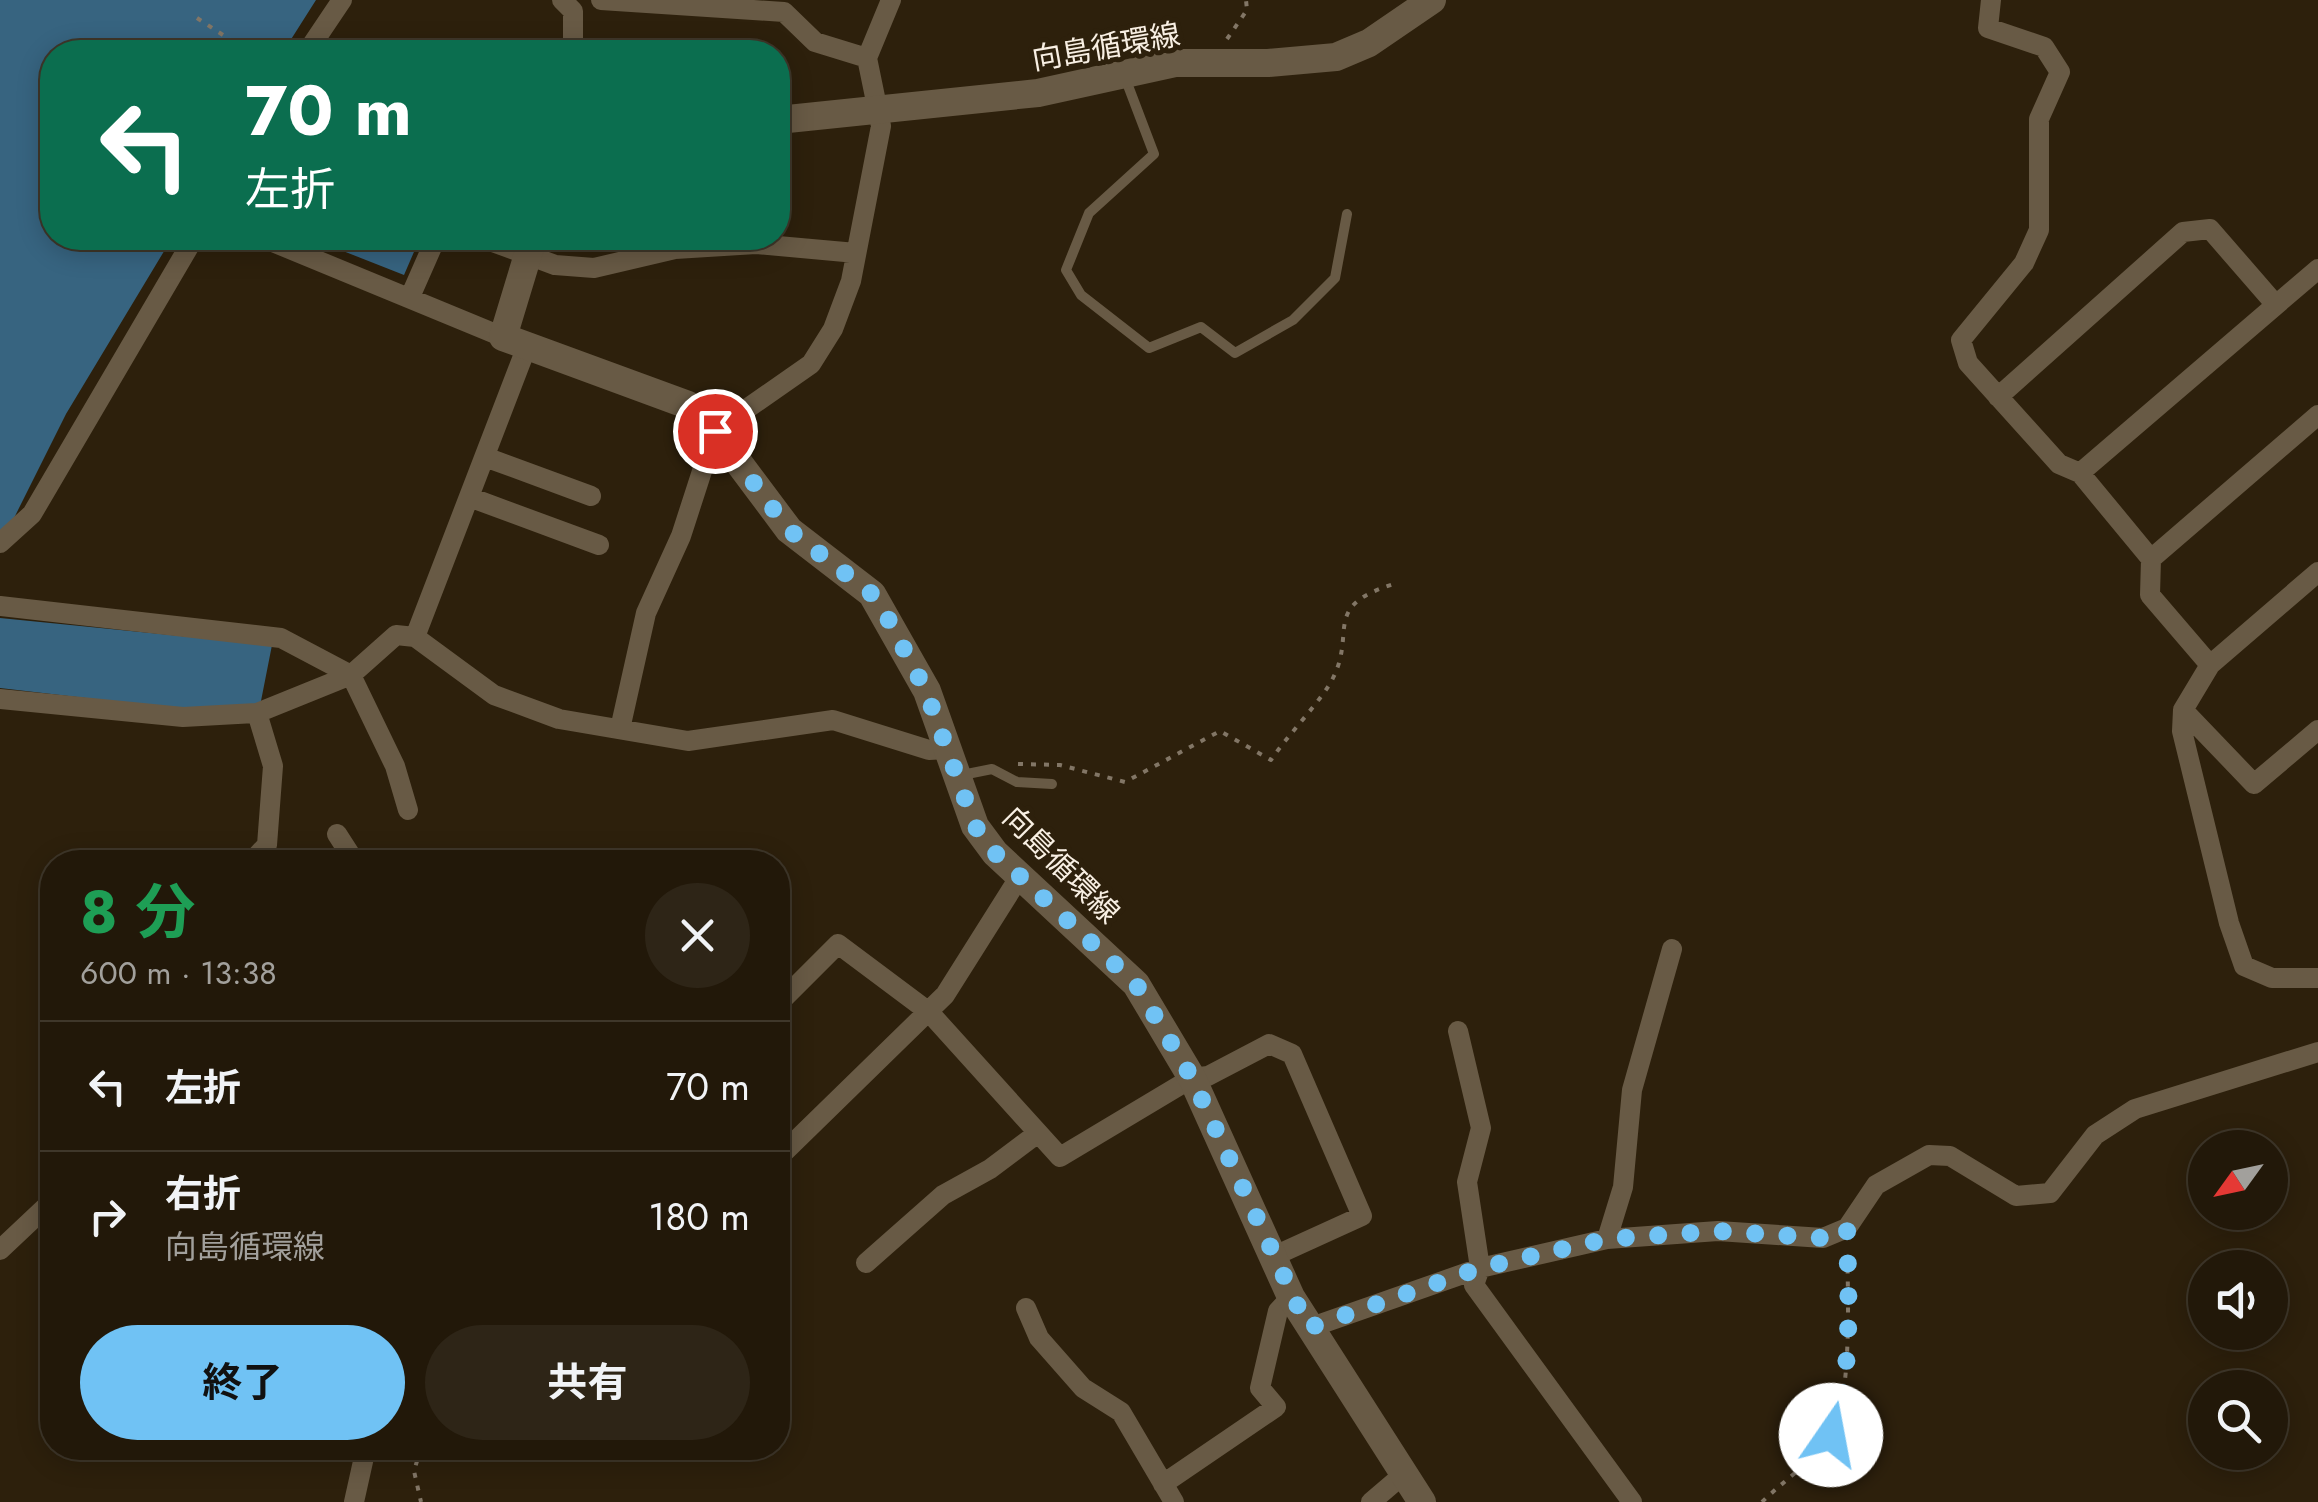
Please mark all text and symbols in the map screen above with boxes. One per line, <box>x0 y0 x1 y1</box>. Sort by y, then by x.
street label: 向島循環線 <box>1028 12 1184 81</box>
text: 70 m <box>245 60 412 161</box>
icon: left <box>80 80 210 210</box>
text: 左折 <box>245 157 335 222</box>
pin <box>673 389 758 474</box>
icon: arrive <box>688 404 743 459</box>
street label: 向島循環線 <box>993 796 1130 933</box>
text: 8 分 <box>80 869 196 956</box>
button: close <box>645 883 750 988</box>
text: 600 m · 13:38 <box>80 950 277 996</box>
icon: left <box>80 1059 135 1114</box>
text: 70 m <box>666 1059 750 1114</box>
text: 左折 <box>165 1060 241 1115</box>
north arrow <box>2188 1130 2288 1230</box>
map controls <box>2188 1130 2288 1470</box>
text: 右折 <box>165 1166 241 1221</box>
icon: right <box>80 1189 135 1244</box>
text: 180 m <box>648 1189 750 1244</box>
text: 向島循環線 <box>165 1224 325 1270</box>
button: sound <box>2188 1250 2288 1350</box>
button: 終了 <box>80 1325 405 1440</box>
button: 共有 <box>425 1325 750 1440</box>
button: search <box>2188 1370 2288 1470</box>
position arrow <box>1779 1383 1883 1487</box>

